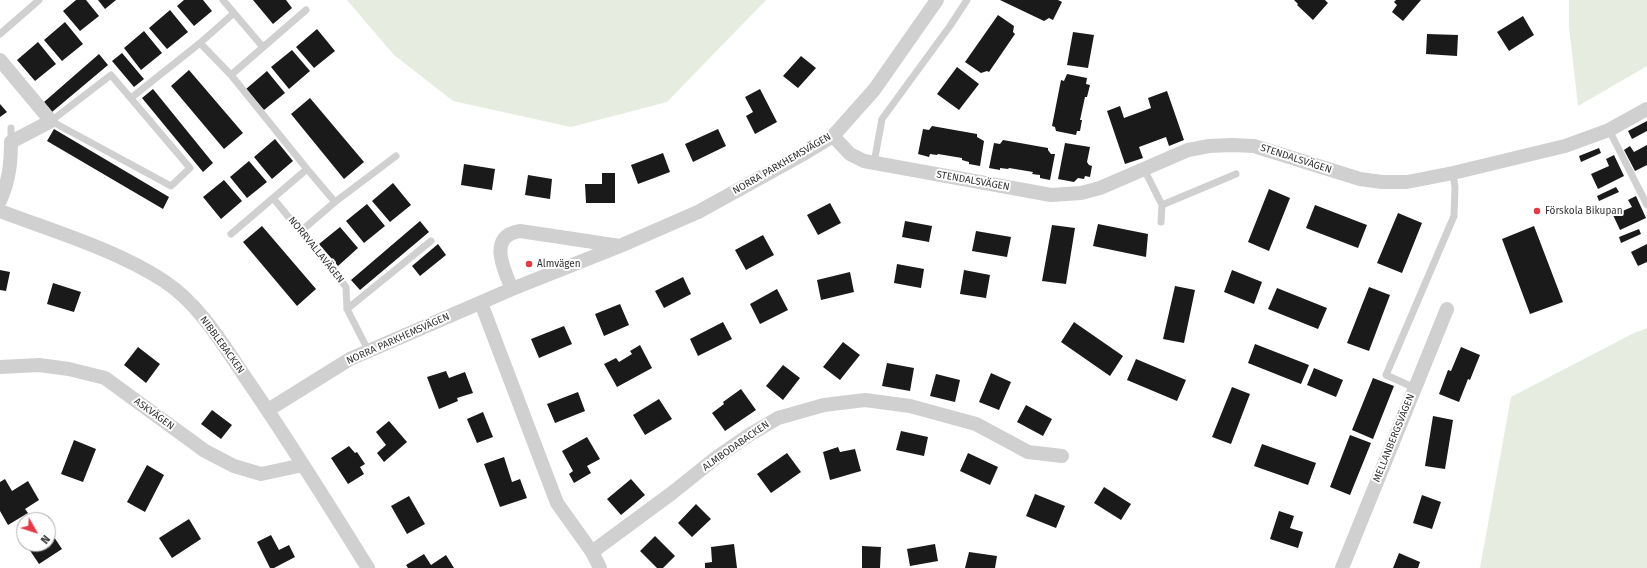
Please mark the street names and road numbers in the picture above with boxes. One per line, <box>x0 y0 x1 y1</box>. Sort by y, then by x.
street label: NORRA PARKHEMSVÄGEN <box>731 131 833 197</box>
street label: STENDALSVÄGEN <box>1259 142 1333 176</box>
street label: STENDALSVÄGEN <box>935 169 1011 193</box>
street label: NORRVALLAVÄGEN <box>286 214 346 286</box>
street label: NORRA PARKHEMSVÄGEN <box>345 311 451 367</box>
street label: NIBBLEBACKEN <box>197 314 247 376</box>
street label: MELLANBERGSVÄGEN <box>1371 392 1417 484</box>
street label: ASKVÄGEN <box>132 395 176 433</box>
street label: ALMBODABACKEN <box>700 418 772 474</box>

